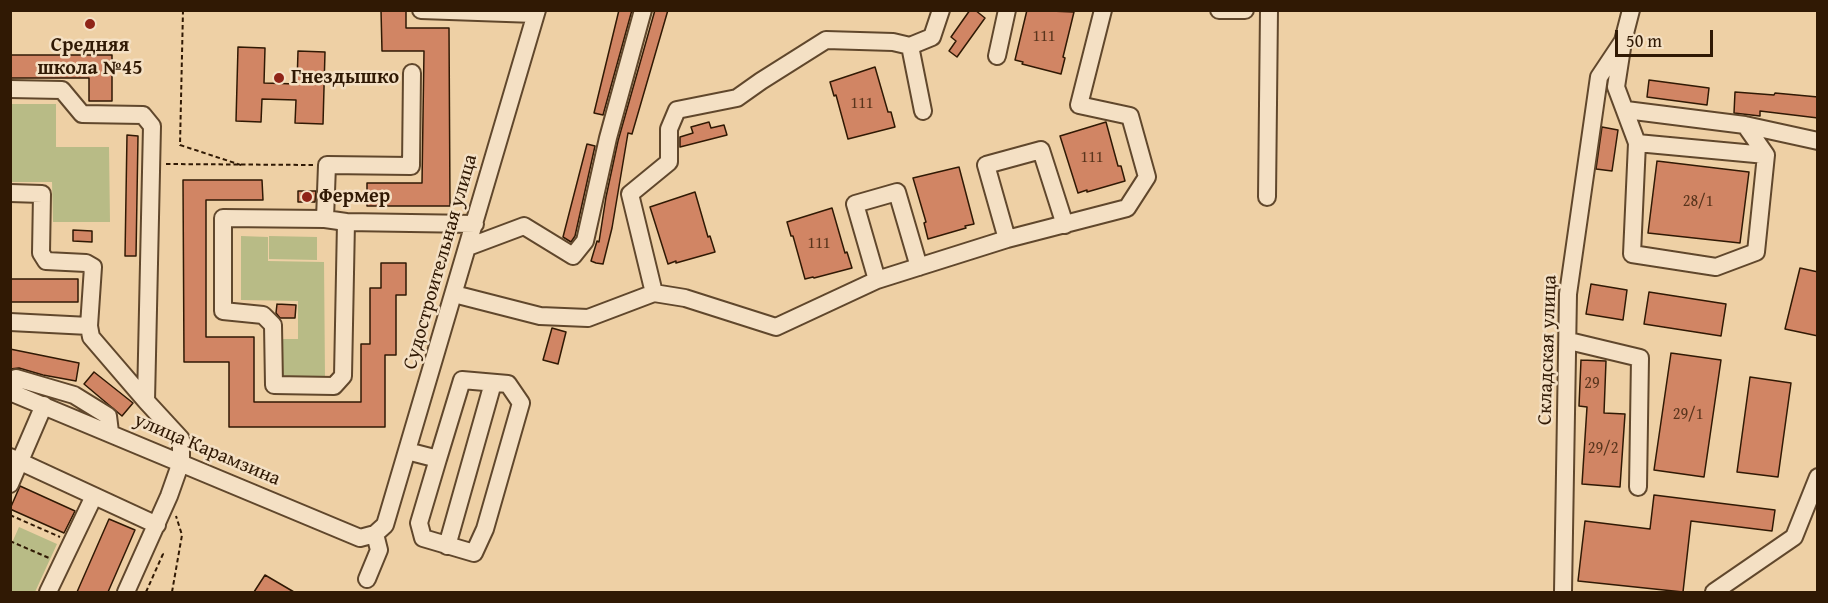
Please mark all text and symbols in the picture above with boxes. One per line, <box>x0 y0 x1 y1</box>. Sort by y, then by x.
marker: Средняя школа №45 <box>83 17 97 31</box>
scale bar <box>1618 18 1716 56</box>
house number: 111 <box>1032 27 1056 47</box>
text: 50 m <box>1626 27 1662 54</box>
place label: Средняя школа №45 <box>37 34 143 81</box>
place label: Гнездышко <box>291 66 399 90</box>
marker: Гнездышко <box>272 71 286 85</box>
house number: 111 <box>850 94 874 114</box>
house number: 111 <box>1080 148 1104 168</box>
street label: Судостроительная улица <box>399 152 483 372</box>
place label: Фермер <box>319 185 390 209</box>
marker: Фермер <box>300 190 314 204</box>
house number: 28/1 <box>1683 192 1713 212</box>
house number: 111 <box>807 234 831 254</box>
street label: Складская улица <box>1533 275 1563 425</box>
house number: 29 <box>1584 374 1600 394</box>
house number: 29/1 <box>1673 405 1703 425</box>
street label: улица Карамзина <box>130 408 284 492</box>
house number: 29/2 <box>1588 439 1618 459</box>

